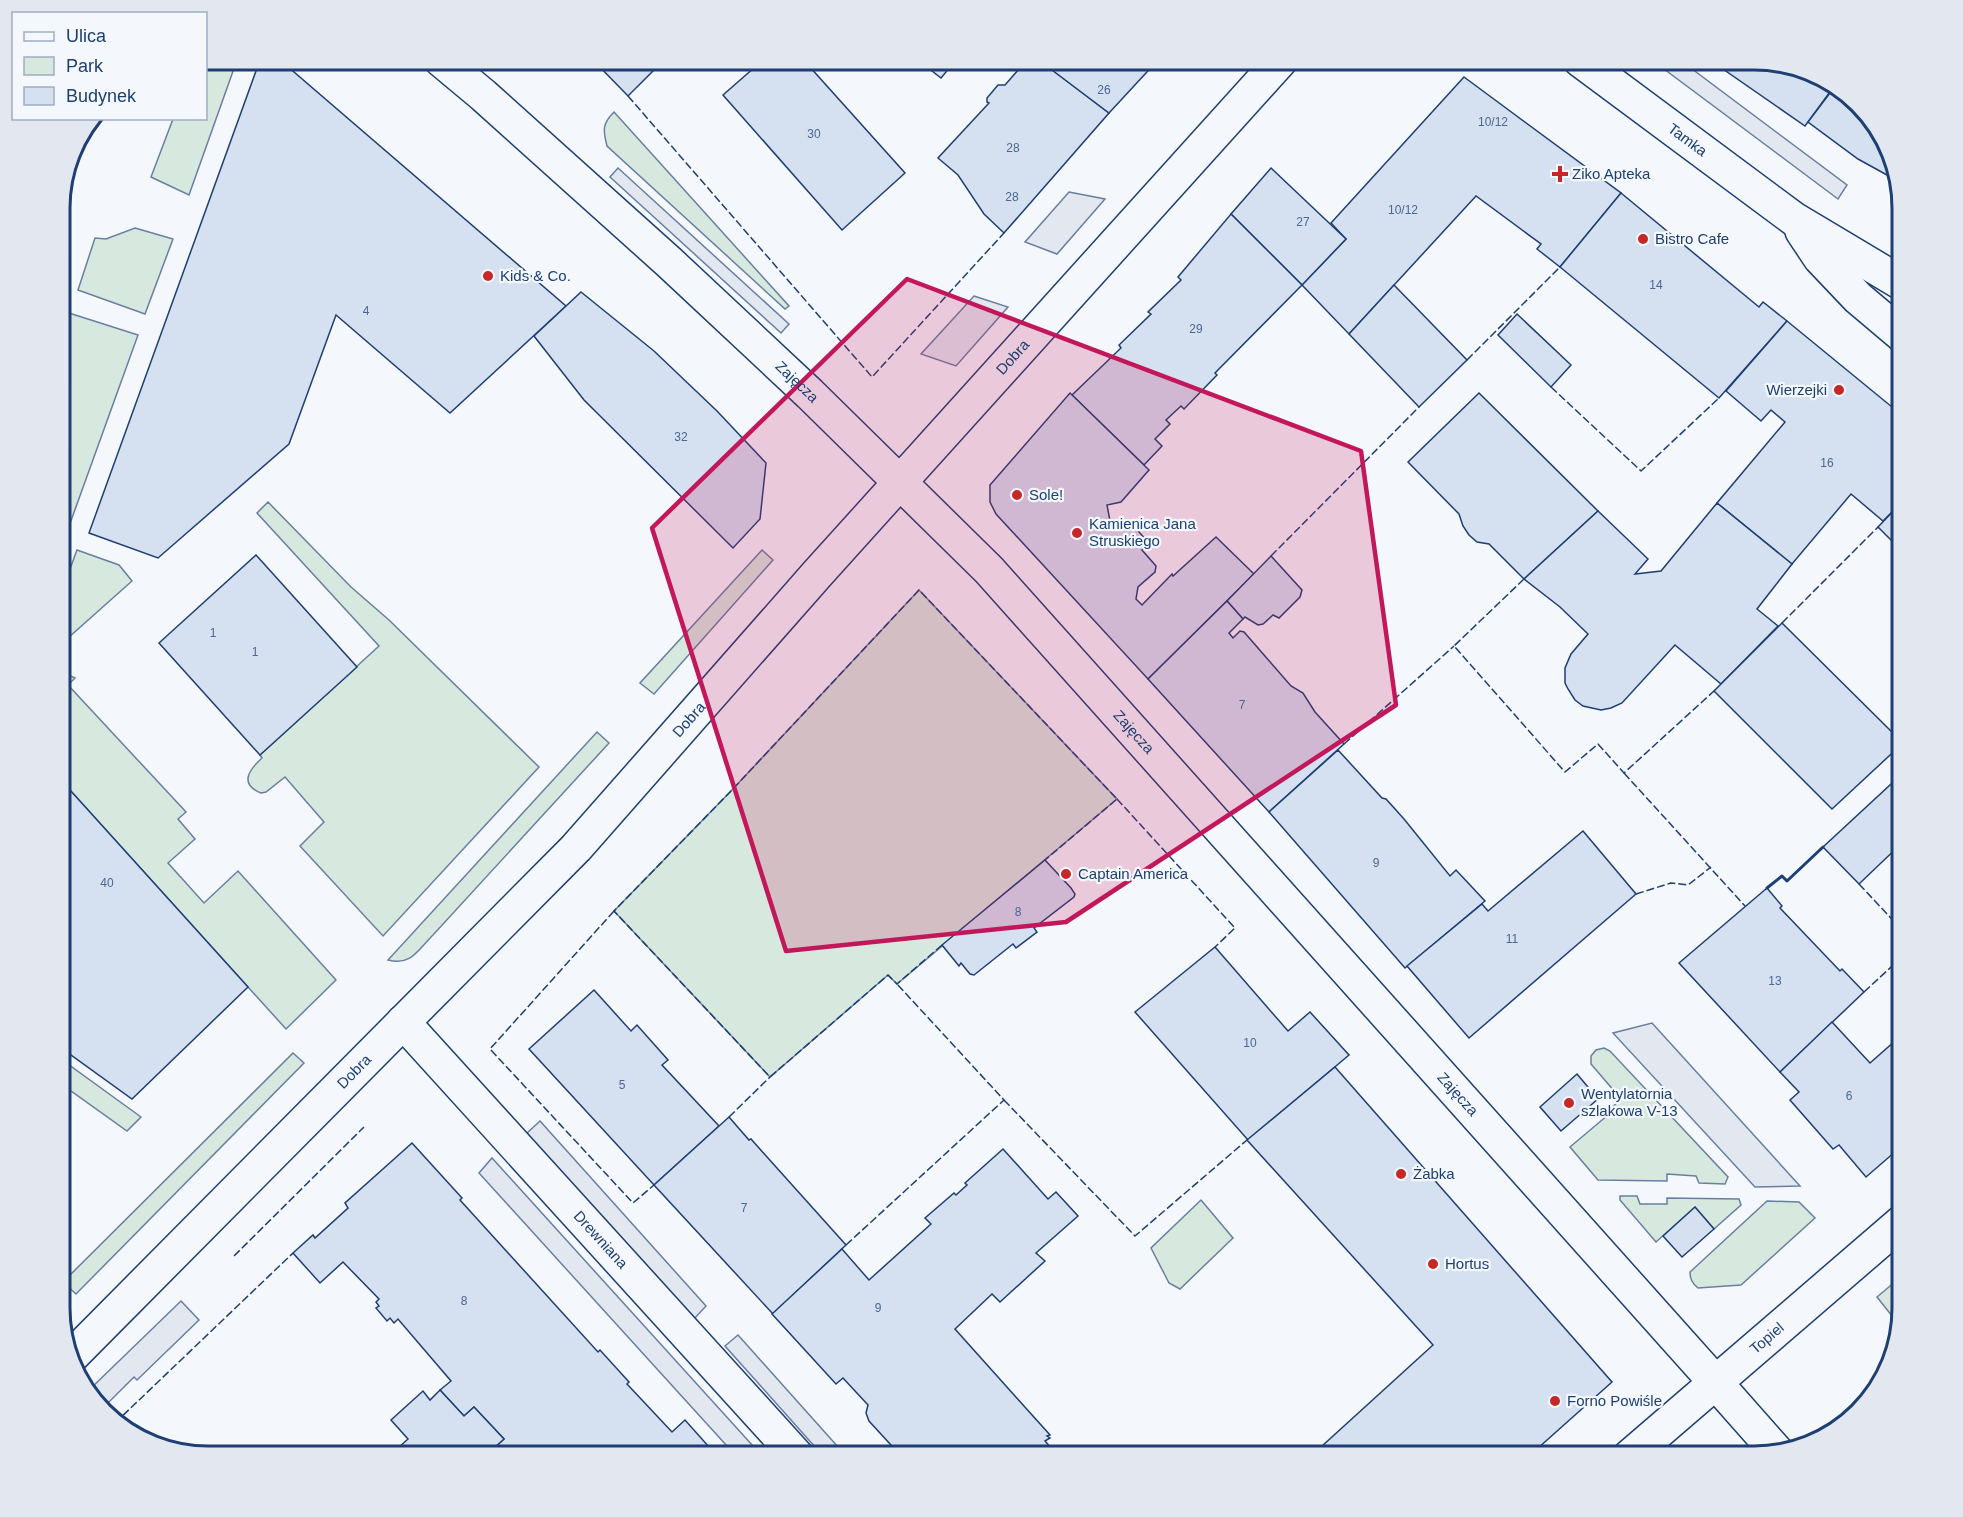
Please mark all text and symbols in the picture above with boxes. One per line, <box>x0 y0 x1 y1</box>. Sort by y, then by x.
legend <box>12 12 207 120</box>
text: Ulica <box>66 26 107 46</box>
text: Park <box>66 56 104 76</box>
house number: 26 <box>1097 83 1111 97</box>
text: Budynek <box>66 86 137 106</box>
house number: 10/12 <box>1478 115 1508 129</box>
street label: Tamka <box>1665 120 1711 160</box>
house number: 30 <box>807 127 821 141</box>
house number: 28 <box>1006 141 1020 155</box>
place label: Ziko Apteka <box>1572 165 1651 182</box>
marker: Ziko Apteka <box>1553 167 1567 181</box>
house number: 28 <box>1005 190 1019 204</box>
house number: 10/12 <box>1388 203 1418 217</box>
house number: 27 <box>1296 215 1310 229</box>
place label: Bistro Cafe <box>1655 230 1729 247</box>
marker: Bistro Cafe <box>1636 232 1650 246</box>
place label: Kids & Co. <box>500 267 571 284</box>
marker: Kids & Co. <box>481 269 495 283</box>
house number: 14 <box>1649 278 1663 292</box>
house number: 4 <box>363 304 370 318</box>
house number: 29 <box>1189 322 1203 336</box>
street label: Dobra <box>992 336 1033 378</box>
street label: Zajęcza <box>772 357 823 406</box>
place label: Wierzejki <box>1766 381 1827 398</box>
marker: Wierzejki <box>1832 383 1846 397</box>
house number: 32 <box>674 430 688 444</box>
house number: 16 <box>1820 456 1834 470</box>
place label: Sole! <box>1029 486 1063 503</box>
marker: Sole! <box>1010 488 1024 502</box>
place label: Kamienica Jana Struskiego <box>1089 515 1196 549</box>
marker: Kamienica Jana Struskiego <box>1070 526 1084 540</box>
house number: 1 <box>210 626 217 640</box>
house number: 1 <box>252 645 259 659</box>
street label: Dobra <box>669 698 709 740</box>
house number: 7 <box>1239 698 1246 712</box>
street label: Zajęcza <box>1110 706 1158 757</box>
house number: 9 <box>1373 856 1380 870</box>
place label: Captain America <box>1078 865 1189 882</box>
marker: Captain America <box>1059 867 1073 881</box>
house number: 40 <box>100 876 114 890</box>
house number: 8 <box>1015 905 1022 919</box>
house number: 11 <box>1506 932 1519 946</box>
house number: 13 <box>1768 974 1782 988</box>
house number: 10 <box>1243 1036 1257 1050</box>
street label: Dobra <box>333 1050 375 1092</box>
street label: Zajęcza <box>1434 1069 1482 1120</box>
house number: 5 <box>619 1078 626 1092</box>
place label: Wentylatornia szlakowa V-13 <box>1581 1085 1678 1119</box>
house number: 6 <box>1846 1089 1853 1103</box>
marker: Wentylatornia szlakowa V-13 <box>1562 1096 1576 1110</box>
place label: Żabka <box>1413 1165 1455 1182</box>
marker: Żabka <box>1394 1167 1408 1181</box>
house number: 7 <box>741 1201 748 1215</box>
street label: Drewniana <box>571 1207 632 1272</box>
place label: Hortus <box>1445 1255 1489 1272</box>
marker: Hortus <box>1426 1257 1440 1271</box>
house number: 8 <box>461 1294 468 1308</box>
house number: 9 <box>875 1301 882 1315</box>
street label: Topiel <box>1746 1319 1787 1357</box>
place label: Forno Powiśle <box>1567 1392 1662 1409</box>
marker: Forno Powiśle <box>1548 1394 1562 1408</box>

